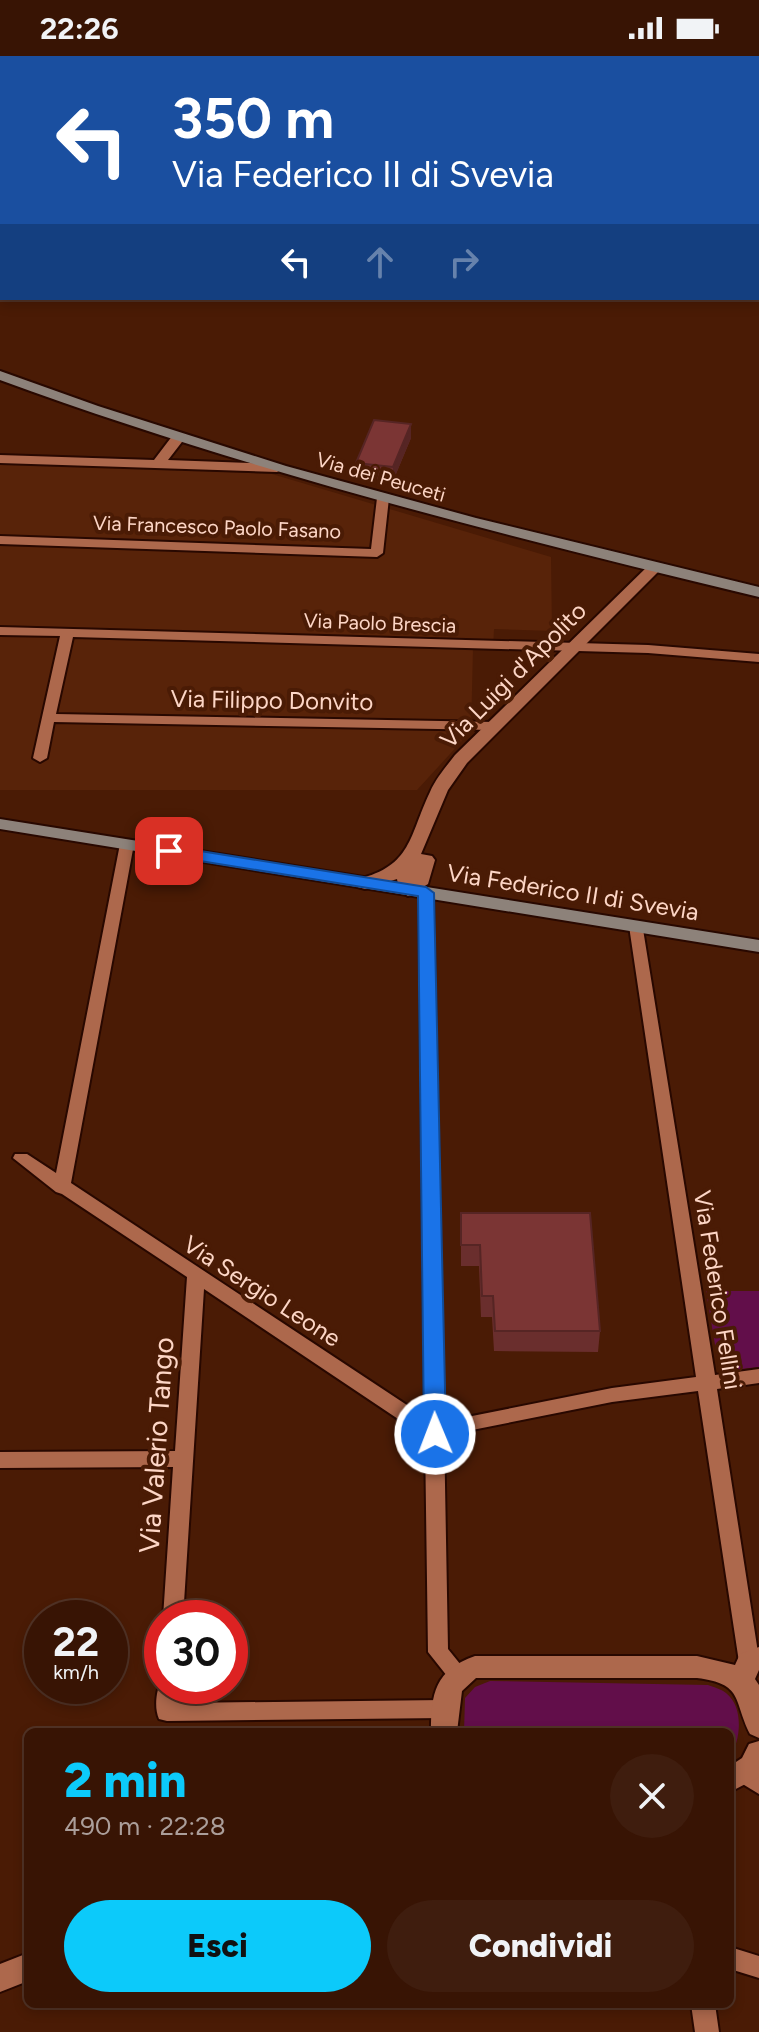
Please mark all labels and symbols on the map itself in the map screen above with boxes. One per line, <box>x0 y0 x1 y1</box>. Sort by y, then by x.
street label: Via dei Peuceti <box>314 447 448 507</box>
street label: Via Francesco Paolo Fasano <box>93 511 341 543</box>
street label: Via Luigi d'Apolito <box>434 596 592 754</box>
street label: Via Paolo Brescia <box>303 608 457 638</box>
street label: Via Filippo Donvito <box>170 684 374 716</box>
pin <box>135 817 203 885</box>
street label: Via Federico II di Svevia <box>445 858 701 926</box>
street label: Via Federico Fellini <box>688 1188 748 1392</box>
street label: Via Sergio Leone <box>178 1229 346 1353</box>
street label: Via Valerio Tango <box>131 1336 181 1554</box>
position arrow <box>393 1392 477 1476</box>
speed limit sign: 30 <box>144 1600 248 1704</box>

